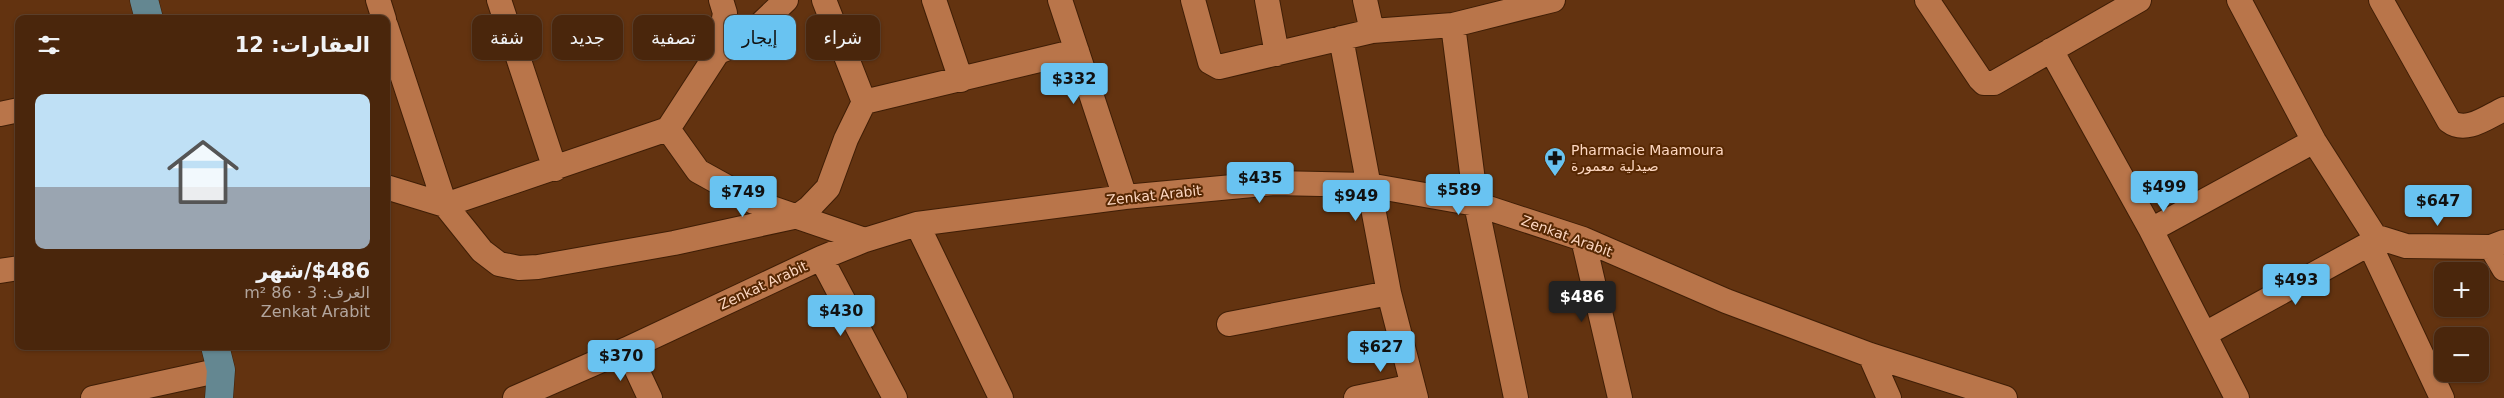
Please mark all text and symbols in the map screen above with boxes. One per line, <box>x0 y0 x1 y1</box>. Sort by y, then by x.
chip: شقة <box>472 15 542 60</box>
chip: جديد <box>552 15 623 60</box>
chip: تصفية <box>633 15 714 60</box>
chip: إيجار <box>724 15 796 60</box>
chip: شراء <box>806 15 880 60</box>
icon: filters <box>35 31 63 59</box>
text: العقارات: 12 <box>235 33 370 57</box>
pin: $332 <box>1044 62 1104 105</box>
text: $332 <box>1052 69 1096 88</box>
icon: home <box>158 127 248 217</box>
place label: Pharmacie Maamoura صيدلية معمورة <box>1571 142 1724 175</box>
pharmacy icon: Pharmacie Maamoura صيدلية معمورة <box>1543 146 1567 177</box>
pin: $435 <box>1230 162 1290 204</box>
text: $435 <box>1238 168 1282 187</box>
pin: $499 <box>2134 170 2194 213</box>
pin: $589 <box>1429 174 1489 216</box>
pin: $749 <box>713 176 773 218</box>
text: $499 <box>2142 177 2186 196</box>
pin: $949 <box>1326 180 1386 222</box>
text: $589 <box>1437 180 1481 199</box>
text: $749 <box>721 182 765 201</box>
street label: Zenkat Arabit <box>1106 182 1203 208</box>
pin: $647 <box>2408 184 2468 227</box>
text: $949 <box>1334 186 1378 205</box>
text: $647 <box>2416 191 2460 210</box>
street label: Zenkat Arabit <box>1519 212 1615 260</box>
street label: Zenkat Arabit <box>716 257 810 312</box>
text: $486/شهر <box>256 259 370 283</box>
map controls <box>2434 262 2489 382</box>
button: + <box>2434 262 2489 317</box>
pin: $493 <box>2266 264 2326 306</box>
text: $493 <box>2274 270 2318 289</box>
pin: $486 <box>1552 280 1612 323</box>
text: الغرف: 3 · 86 m² <box>244 283 370 302</box>
text: $486 <box>1560 287 1604 306</box>
pin: $430 <box>811 294 871 337</box>
text: $430 <box>819 301 863 320</box>
text: Zenkat Arabit <box>261 302 370 321</box>
button: − <box>2434 327 2489 382</box>
pin: $627 <box>1351 330 1411 373</box>
text: $627 <box>1359 337 1403 356</box>
pin: $370 <box>591 340 651 382</box>
text: $370 <box>599 346 643 365</box>

